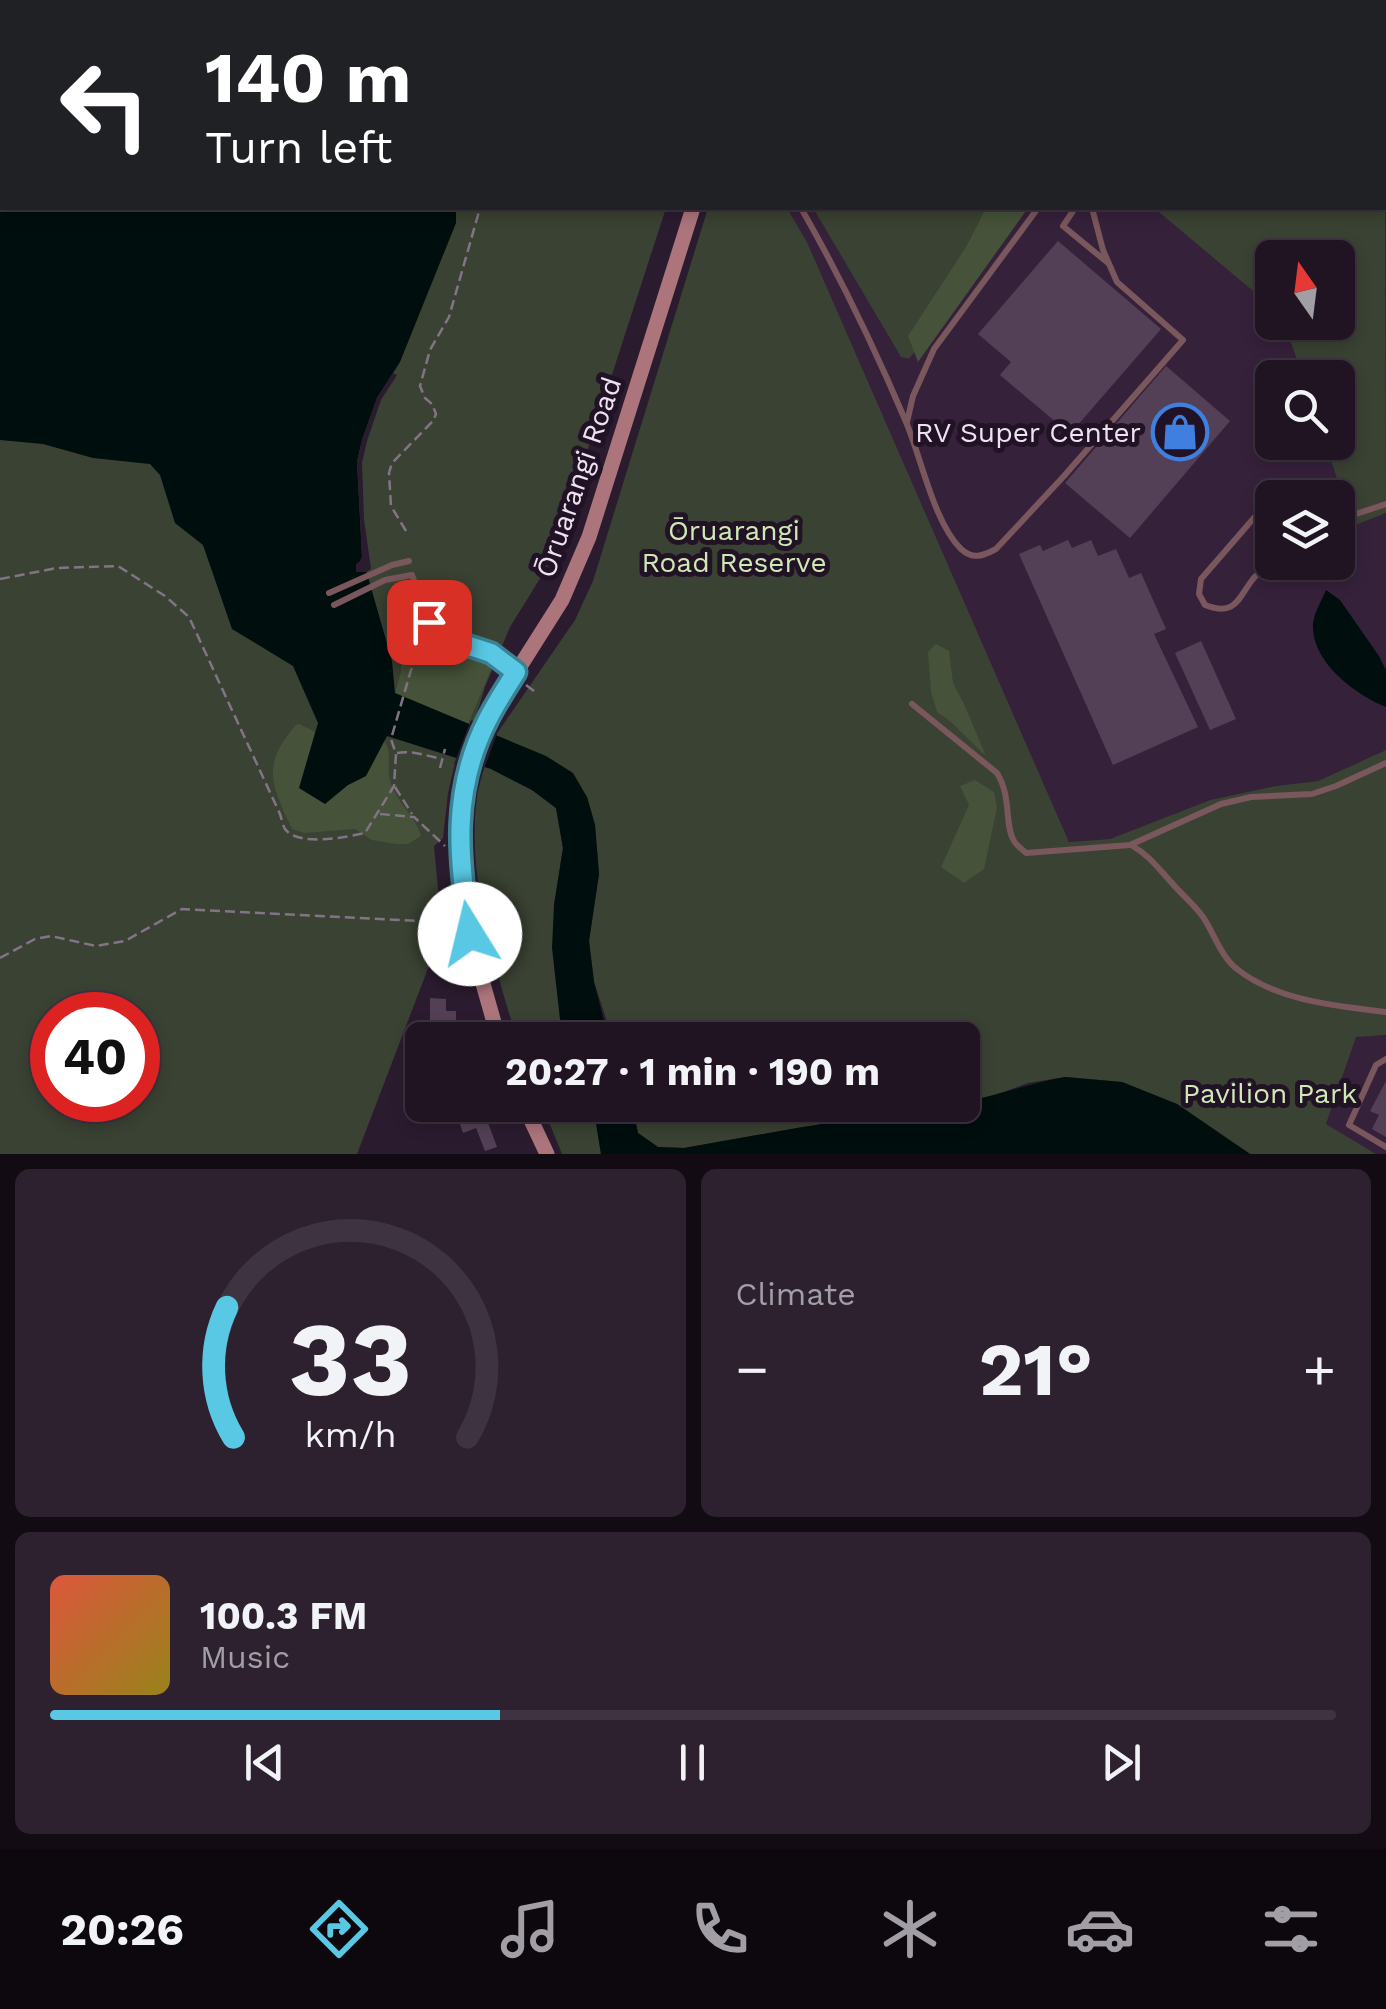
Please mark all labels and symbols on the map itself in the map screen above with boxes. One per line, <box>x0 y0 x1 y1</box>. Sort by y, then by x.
north arrow <box>1255 240 1355 340</box>
street label: Ōruarangi Road <box>529 373 628 582</box>
shop icon: RV Super Center <box>1150 402 1210 462</box>
place label: RV Super Center <box>915 416 1141 449</box>
park label: Ōruarangi Road Reserve <box>641 514 827 579</box>
pin <box>387 580 472 665</box>
position arrow <box>418 882 522 986</box>
speed limit sign: 40 <box>30 992 160 1122</box>
park label: Pavilion Park <box>1183 1077 1357 1110</box>

